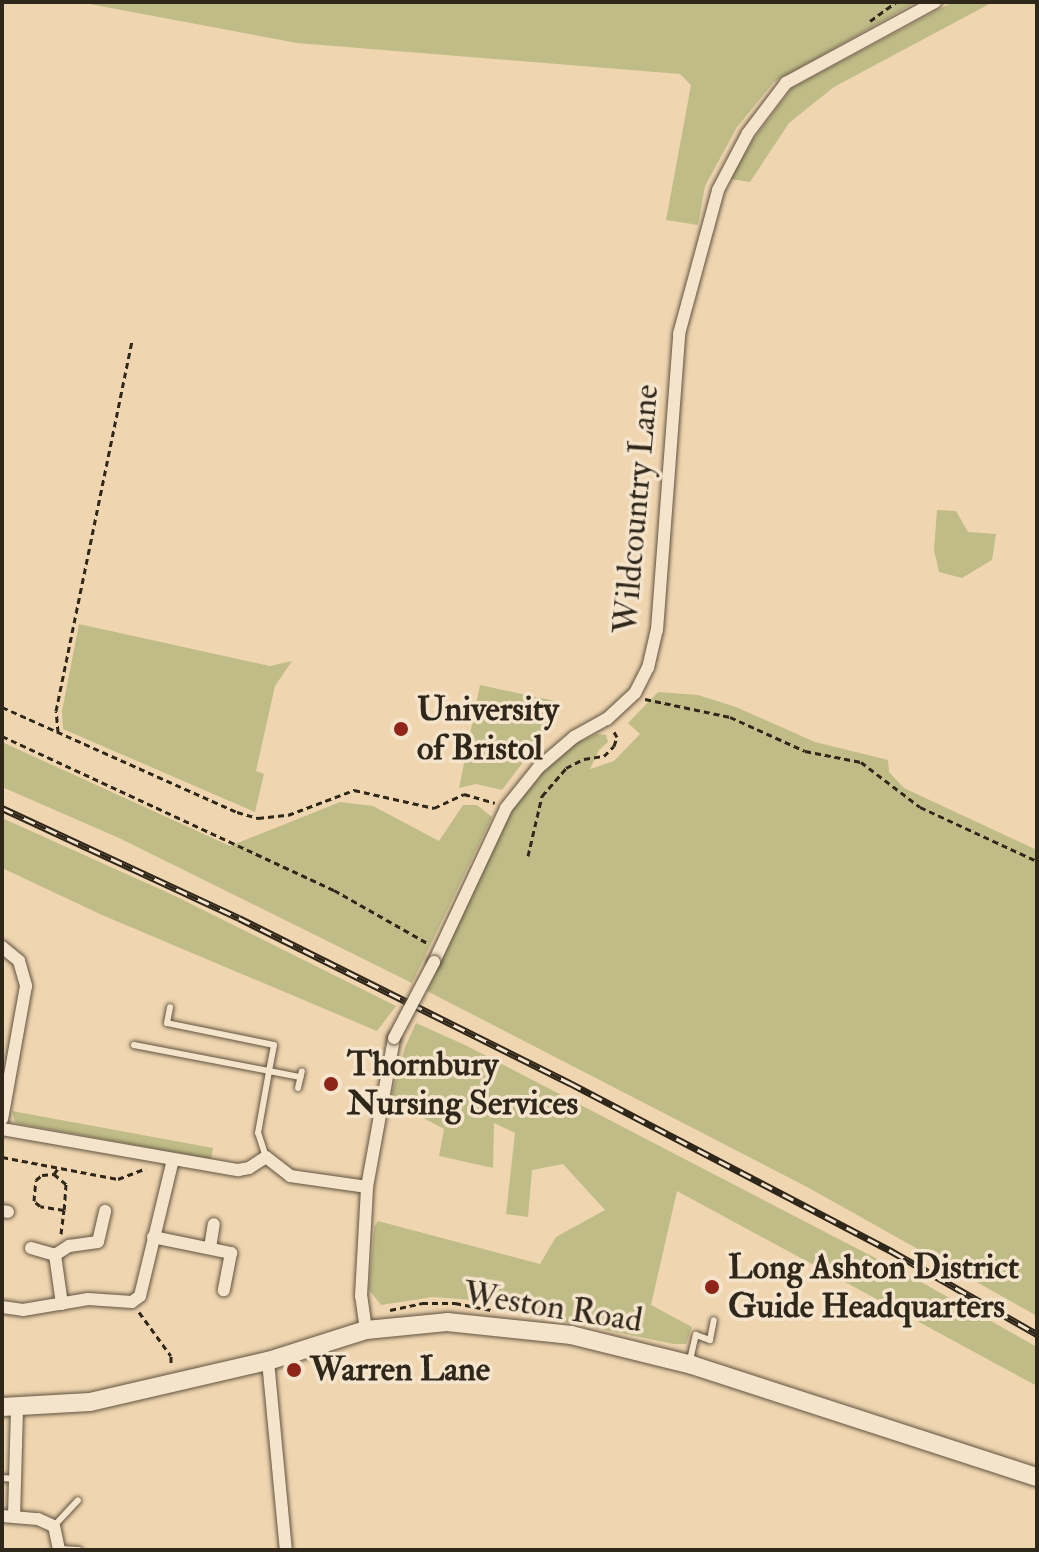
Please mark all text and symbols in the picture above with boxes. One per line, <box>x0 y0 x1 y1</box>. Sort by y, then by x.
street label: Wildcountry Lane <box>605 383 667 635</box>
place label: University of Bristol <box>417 689 559 768</box>
marker: University of Bristol <box>392 720 410 738</box>
place label: Thornbury Nursing Services <box>347 1044 578 1124</box>
marker: Thornbury Nursing Services <box>322 1075 340 1093</box>
place label: Long Ashton District Guide Headquarters <box>728 1247 1019 1326</box>
street label: Weston Road <box>461 1273 645 1341</box>
marker: Long Ashton District Guide Headquarters <box>703 1278 721 1296</box>
place label: Warren Lane <box>310 1350 490 1390</box>
marker: Warren Lane <box>285 1361 303 1379</box>

